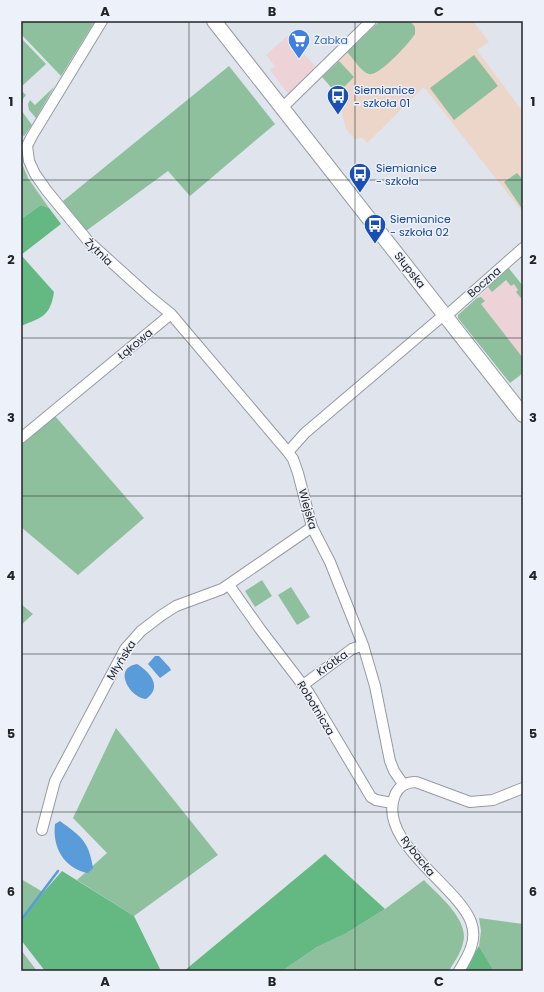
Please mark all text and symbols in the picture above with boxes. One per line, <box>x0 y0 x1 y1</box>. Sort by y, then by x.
text: A <box>100 2 110 21</box>
text: B <box>268 2 277 21</box>
text: C <box>434 2 444 21</box>
supermarket icon: Żabka <box>286 27 312 60</box>
place label: Żabka <box>314 32 348 48</box>
place label: Siemianice - szkoła 01 <box>354 82 415 111</box>
bus stop icon: Siemianice - szkoła 01 <box>325 83 351 116</box>
text: 1 <box>9 92 13 111</box>
text: 1 <box>531 92 535 111</box>
place label: Siemianice - szkoła <box>376 160 437 189</box>
bus stop icon: Siemianice - szkoła <box>347 161 373 194</box>
place label: Siemianice - szkoła 02 <box>390 211 451 240</box>
bus stop icon: Siemianice - szkoła 02 <box>362 212 388 245</box>
street label: Żytnia <box>81 235 117 269</box>
street label: Słupska <box>391 248 429 292</box>
text: 2 <box>7 250 15 269</box>
text: 2 <box>529 250 537 269</box>
street label: Boczna <box>464 263 504 301</box>
street label: Łąkowa <box>114 325 156 363</box>
text: 3 <box>7 408 15 427</box>
text: 3 <box>529 408 537 427</box>
street label: Wiejska <box>295 487 321 531</box>
text: 4 <box>7 566 16 585</box>
text: 4 <box>529 566 538 585</box>
street label: Młyńska <box>102 637 140 683</box>
street label: Krótka <box>313 646 351 680</box>
street label: Robotnicza <box>293 678 339 738</box>
text: 5 <box>7 724 15 743</box>
text: 5 <box>529 724 537 743</box>
street label: Rybacka <box>397 832 439 880</box>
text: 6 <box>7 882 15 901</box>
text: 6 <box>529 882 537 901</box>
text: A <box>100 972 110 991</box>
text: B <box>268 972 277 991</box>
text: C <box>434 972 444 991</box>

